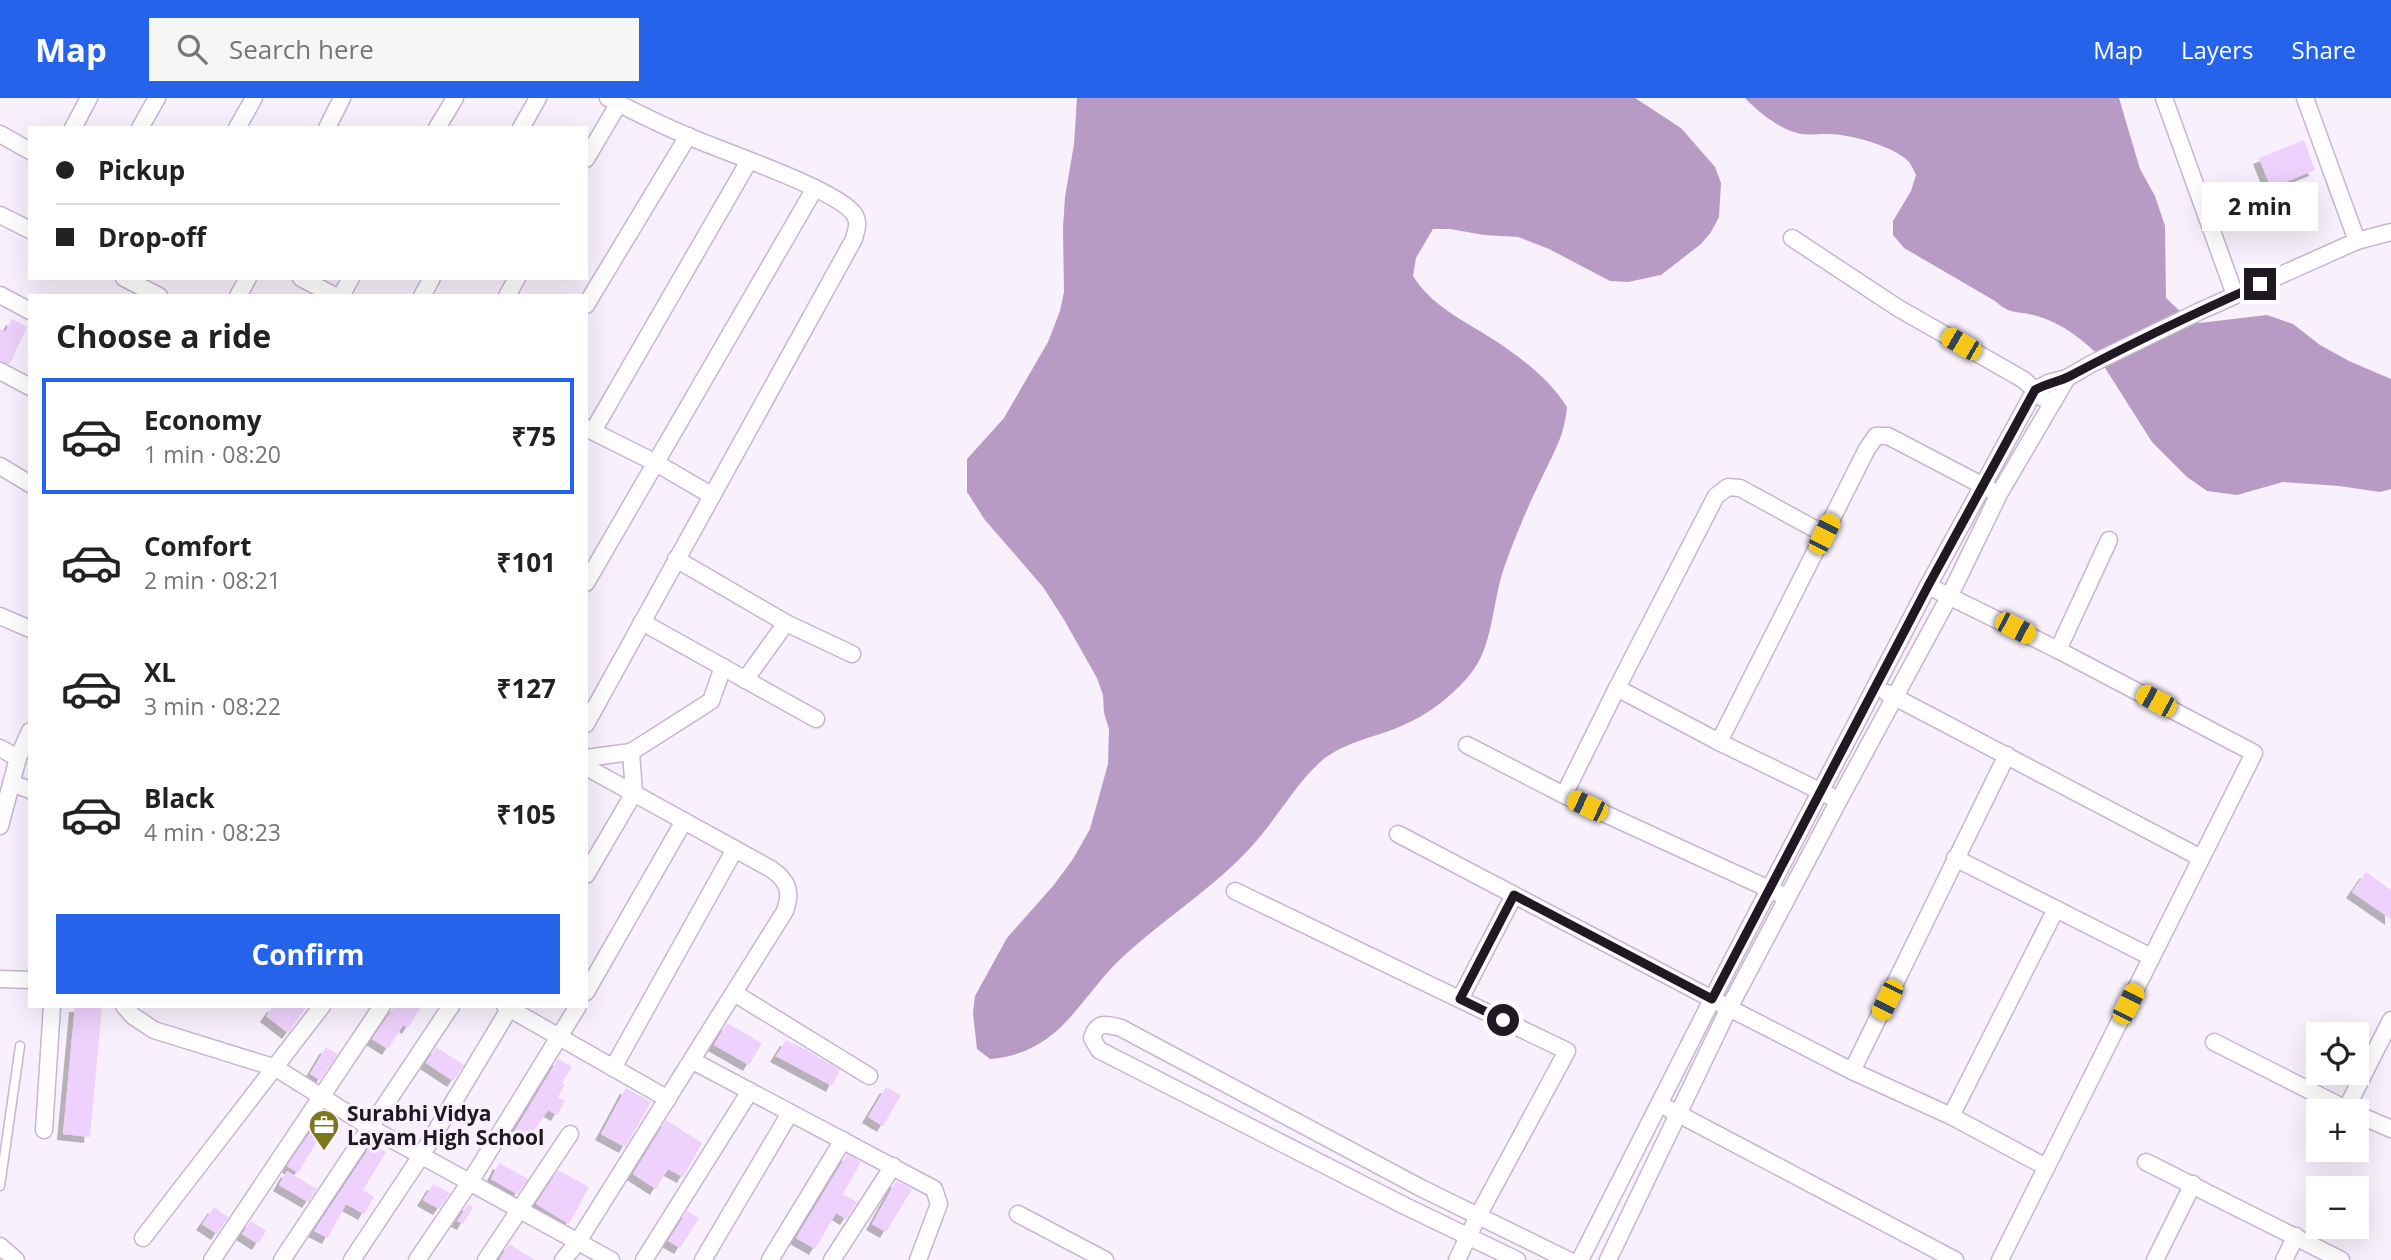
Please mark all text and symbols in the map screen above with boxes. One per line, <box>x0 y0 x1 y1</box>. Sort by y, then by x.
search box <box>149 18 639 81</box>
text: Map <box>35 27 107 72</box>
icon: search <box>173 30 211 68</box>
text: Search here <box>229 31 374 67</box>
text: Map <box>2093 33 2143 66</box>
text: Layers <box>2181 33 2254 66</box>
text: Share <box>2292 33 2356 66</box>
text: Pickup <box>98 152 185 188</box>
callout: 2 min <box>2202 183 2318 232</box>
text: 2 min <box>2228 190 2292 222</box>
text: Drop-off <box>98 219 206 255</box>
route end <box>2244 268 2276 300</box>
text: Choose a ride <box>56 314 271 357</box>
car <box>1938 324 1985 364</box>
text: Economy <box>144 402 262 438</box>
icon: car <box>60 405 123 468</box>
text: ₹75 <box>511 418 556 454</box>
text: 1 min · 08:20 <box>144 438 281 470</box>
car <box>1806 511 1843 557</box>
text: Comfort <box>144 528 251 564</box>
icon: car <box>60 531 123 594</box>
text: ₹101 <box>497 544 556 580</box>
text: 2 min · 08:21 <box>144 564 281 596</box>
car <box>1992 609 2039 647</box>
text: XL <box>144 654 176 690</box>
icon: car <box>60 657 123 720</box>
text: ₹127 <box>497 670 556 706</box>
car <box>2133 682 2180 720</box>
text: 3 min · 08:22 <box>144 690 281 722</box>
text: Black <box>144 780 215 816</box>
icon: car <box>60 783 123 846</box>
car <box>1564 788 1611 824</box>
text: ₹105 <box>497 796 556 832</box>
text: 4 min · 08:23 <box>144 816 281 848</box>
button: Confirm <box>56 914 560 994</box>
car <box>1869 977 1906 1023</box>
car <box>2110 981 2147 1027</box>
route start <box>1487 1004 1519 1036</box>
map controls <box>2306 1022 2369 1239</box>
button: locate <box>2306 1022 2369 1085</box>
place label: Surabhi Vidya Layam High School <box>347 1099 544 1151</box>
button: + <box>2306 1099 2369 1162</box>
office icon: Surabhi Vidya Layam High School <box>307 1108 341 1152</box>
button: − <box>2306 1176 2369 1239</box>

